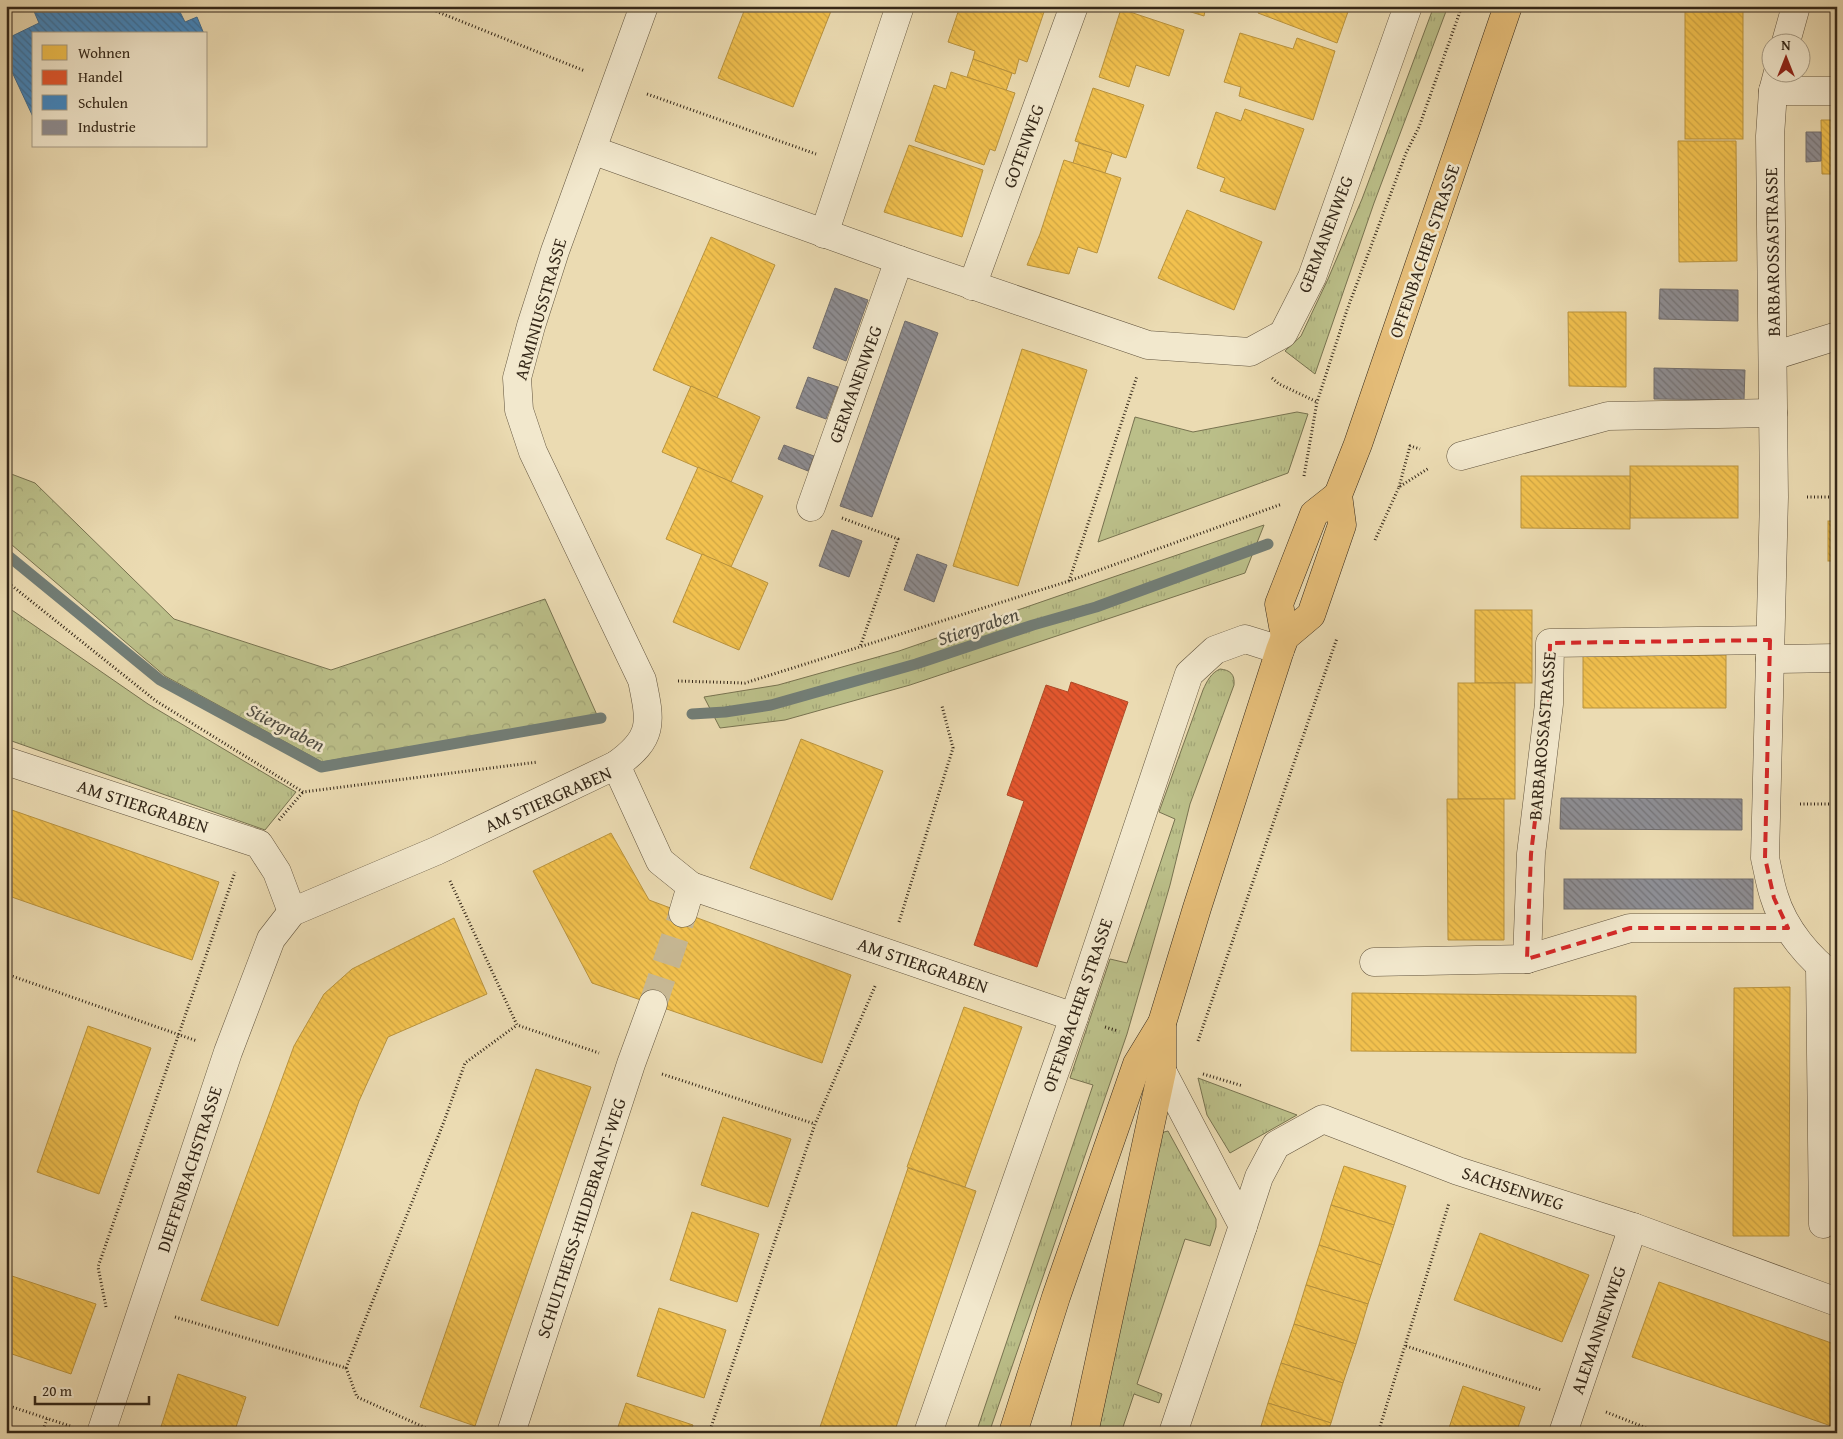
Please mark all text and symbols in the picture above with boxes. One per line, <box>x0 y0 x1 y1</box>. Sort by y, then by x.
legend <box>32 32 208 148</box>
north arrow <box>1760 32 1810 82</box>
text: N <box>1781 35 1791 55</box>
text: Wohnen <box>78 42 131 63</box>
text: Handel <box>78 66 123 87</box>
text: Schulen <box>78 92 129 113</box>
street label: GOTENWEG <box>995 100 1051 192</box>
text: Industrie <box>78 116 136 137</box>
street label: OFFENBACHER STRASSE <box>1382 160 1466 342</box>
street label: BARBAROSSASTRASSE <box>1757 167 1787 337</box>
street label: GERMANENWEG <box>1290 171 1360 296</box>
street label: ARMINIUSSTRASSE <box>507 235 573 383</box>
street label: GERMANENWEG <box>821 321 889 447</box>
water label: Stiergraben <box>934 600 1023 652</box>
street label: BARBAROSSASTRASSE <box>1521 651 1563 821</box>
water label: Stiergraben <box>242 695 330 759</box>
street label: AM STIERGRABEN <box>480 759 616 839</box>
street label: AM STIERGRABEN <box>74 772 212 840</box>
street label: OFFENBACHER STRASSE <box>1035 914 1119 1096</box>
street label: AM STIERGRABEN <box>854 930 992 1000</box>
street label: DIEFFENBACHSTRASSE <box>149 1082 229 1256</box>
street label: SCHULTHEISS-HILDEBRANT-WEG <box>529 1094 633 1342</box>
street label: SACHSENWEG <box>1458 1159 1568 1217</box>
street label: ALEMANNENWEG <box>1563 1262 1633 1398</box>
scale bar <box>35 1374 149 1406</box>
text: 20 m <box>42 1380 73 1401</box>

